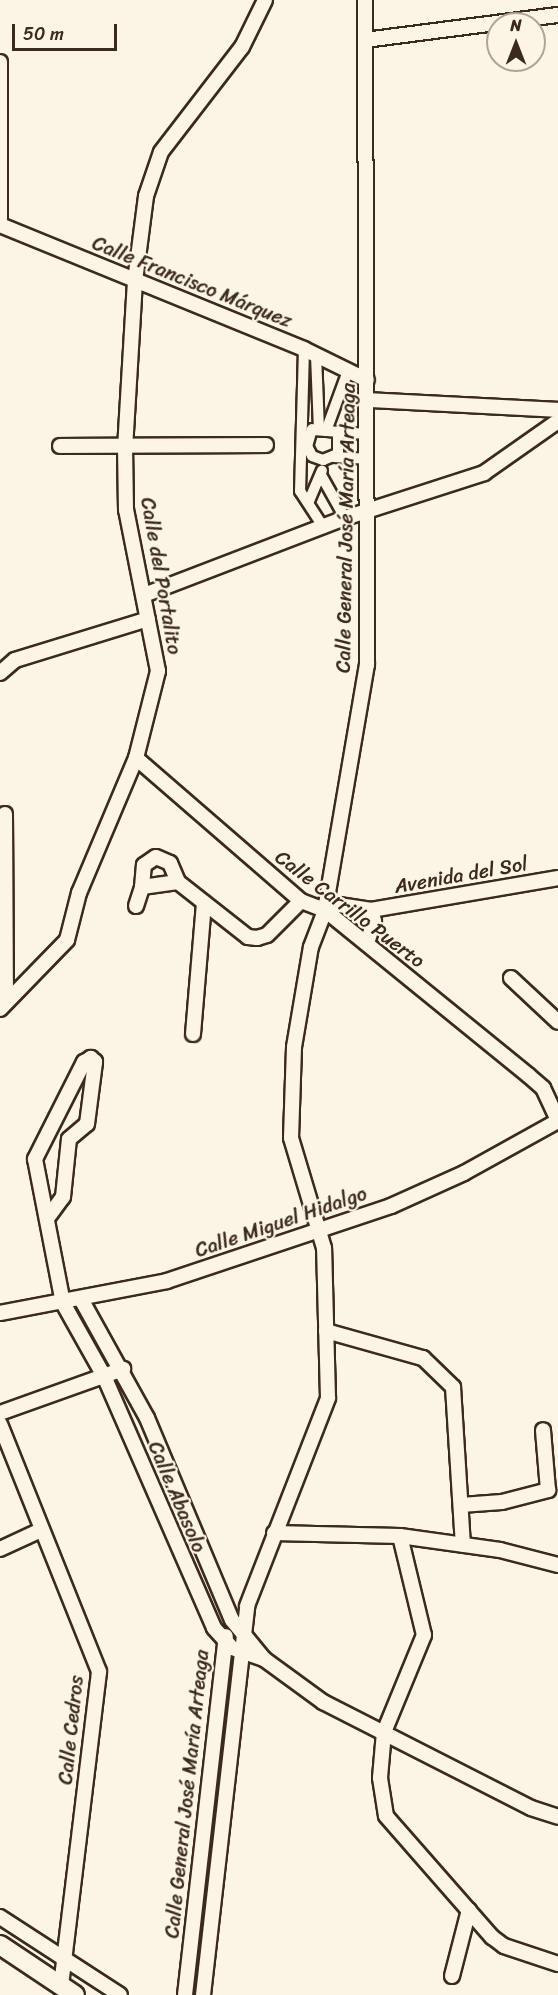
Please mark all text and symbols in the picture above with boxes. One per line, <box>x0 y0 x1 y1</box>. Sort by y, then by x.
text: N <box>510 11 522 40</box>
scale bar <box>15 12 120 50</box>
north arrow <box>486 12 546 72</box>
text: 50 m <box>23 18 64 50</box>
street label: Calle Francisco Márquez <box>88 231 296 333</box>
street label: Calle General José María Arteaga <box>331 382 361 674</box>
street label: Calle del Portalito <box>135 495 187 657</box>
street label: Calle Carrillo Puerto <box>271 845 429 973</box>
street label: Avenida del Sol <box>392 851 530 899</box>
street label: Calle Miguel Hidalgo <box>193 1182 369 1262</box>
street label: Calle Abasolo <box>143 1438 211 1556</box>
street label: Calle General José María Arteaga <box>160 1647 214 1941</box>
street label: Calle Cedros <box>53 1674 89 1786</box>

